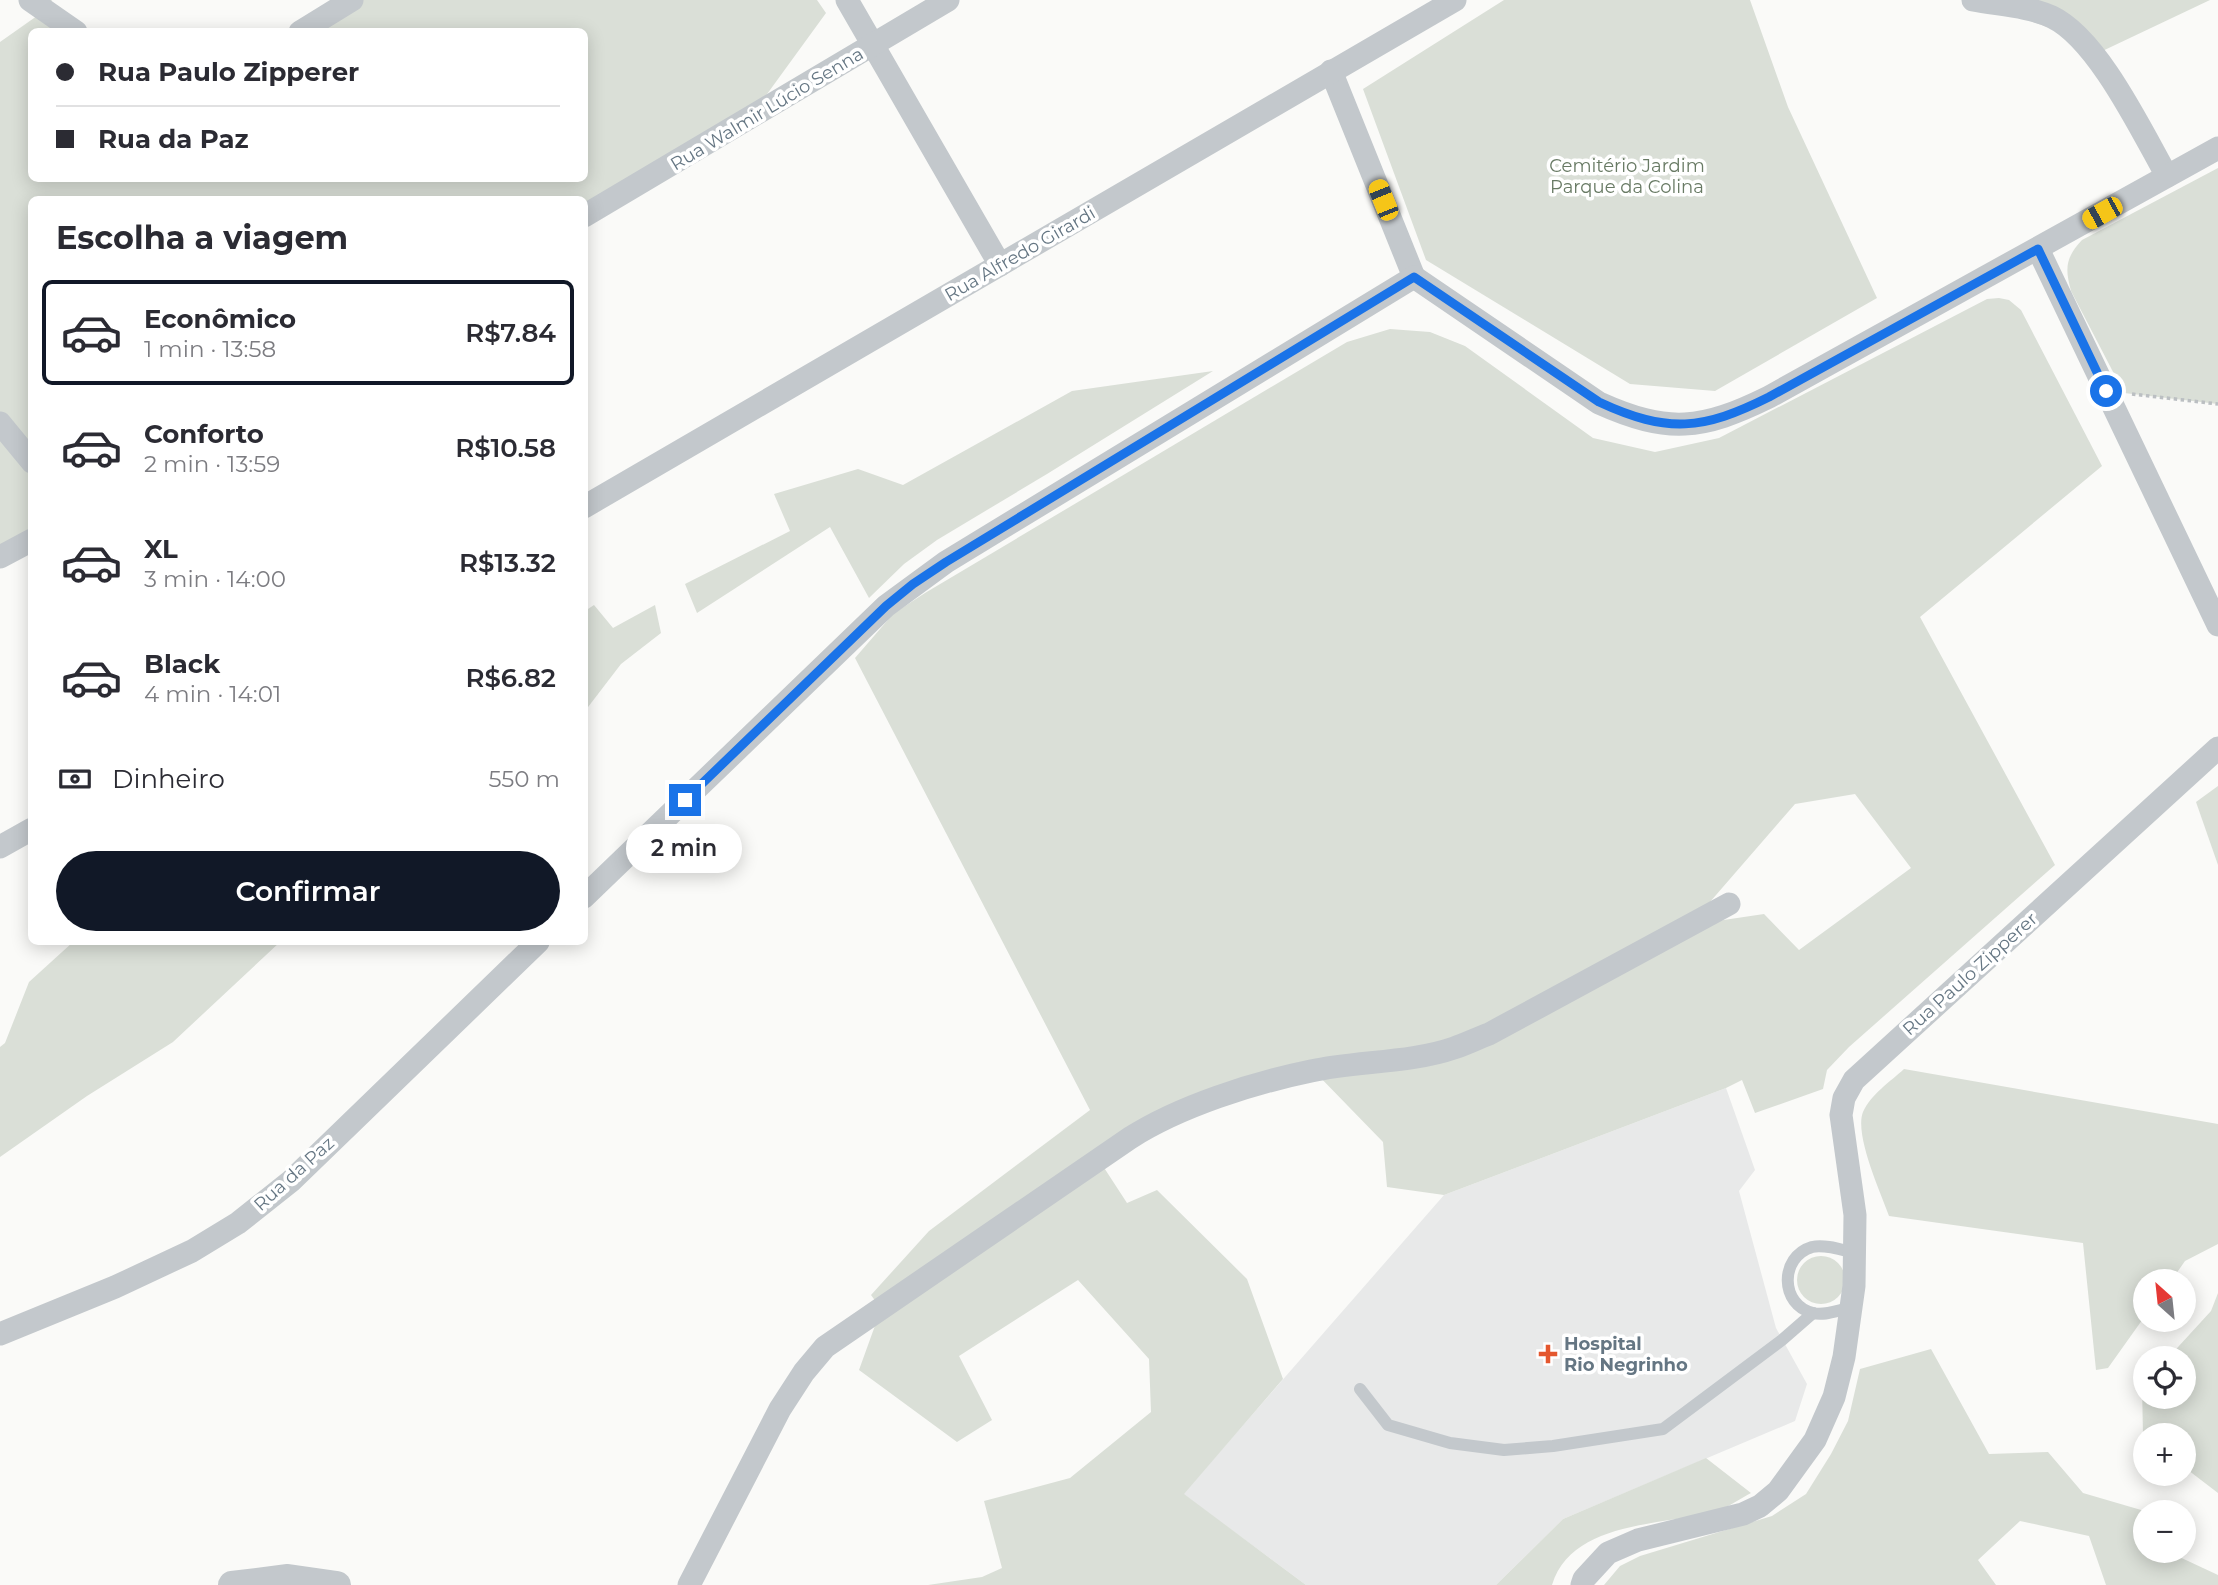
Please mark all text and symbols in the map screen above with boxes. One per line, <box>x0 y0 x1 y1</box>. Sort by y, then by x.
street label: Rua Walmir Lúcio Senna <box>667 43 867 175</box>
text: Rua Paulo Zipperer <box>98 56 359 88</box>
text: Rua da Paz <box>98 123 249 155</box>
park label: Cemitério Jardim Parque da Colina <box>1549 155 1705 198</box>
car <box>1366 177 1401 223</box>
car <box>2079 194 2126 232</box>
street label: Rua Alfredo Girardi <box>941 202 1099 306</box>
text: Escolha a viagem <box>56 218 348 257</box>
icon: car <box>60 301 123 364</box>
text: Econômico <box>144 303 296 335</box>
text: R$7.84 <box>465 317 556 349</box>
text: 1 min · 13:58 <box>144 335 276 363</box>
route start <box>2090 375 2122 407</box>
icon: car <box>60 416 123 479</box>
text: Conforto <box>144 418 264 450</box>
text: R$10.58 <box>455 432 556 464</box>
text: 2 min · 13:59 <box>144 450 280 478</box>
icon: car <box>60 531 123 594</box>
text: XL <box>144 533 178 565</box>
text: R$13.32 <box>459 547 556 579</box>
text: 3 min · 14:00 <box>144 565 286 593</box>
icon: car <box>60 646 123 709</box>
text: Black <box>144 648 220 680</box>
text: R$6.82 <box>465 662 556 694</box>
text: 4 min · 14:01 <box>144 680 281 708</box>
icon: cash <box>56 760 94 798</box>
text: Dinheiro <box>112 763 225 795</box>
text: 550 m <box>488 765 560 793</box>
route end <box>669 784 701 816</box>
callout: 2 min <box>627 824 743 874</box>
text: 2 min <box>651 834 717 862</box>
button: Confirmar <box>56 851 560 931</box>
street label: Rua Paulo Zipperer <box>1898 908 2042 1040</box>
street label: Rua da Paz <box>249 1132 339 1216</box>
north arrow <box>2133 1269 2196 1332</box>
map controls <box>2133 1269 2196 1563</box>
place label: Hospital Rio Negrinho <box>1564 1333 1688 1376</box>
marker: Hospital Rio Negrinho <box>1538 1344 1558 1364</box>
button: locate <box>2133 1346 2196 1409</box>
button: + <box>2133 1423 2196 1486</box>
button: − <box>2133 1500 2196 1563</box>

